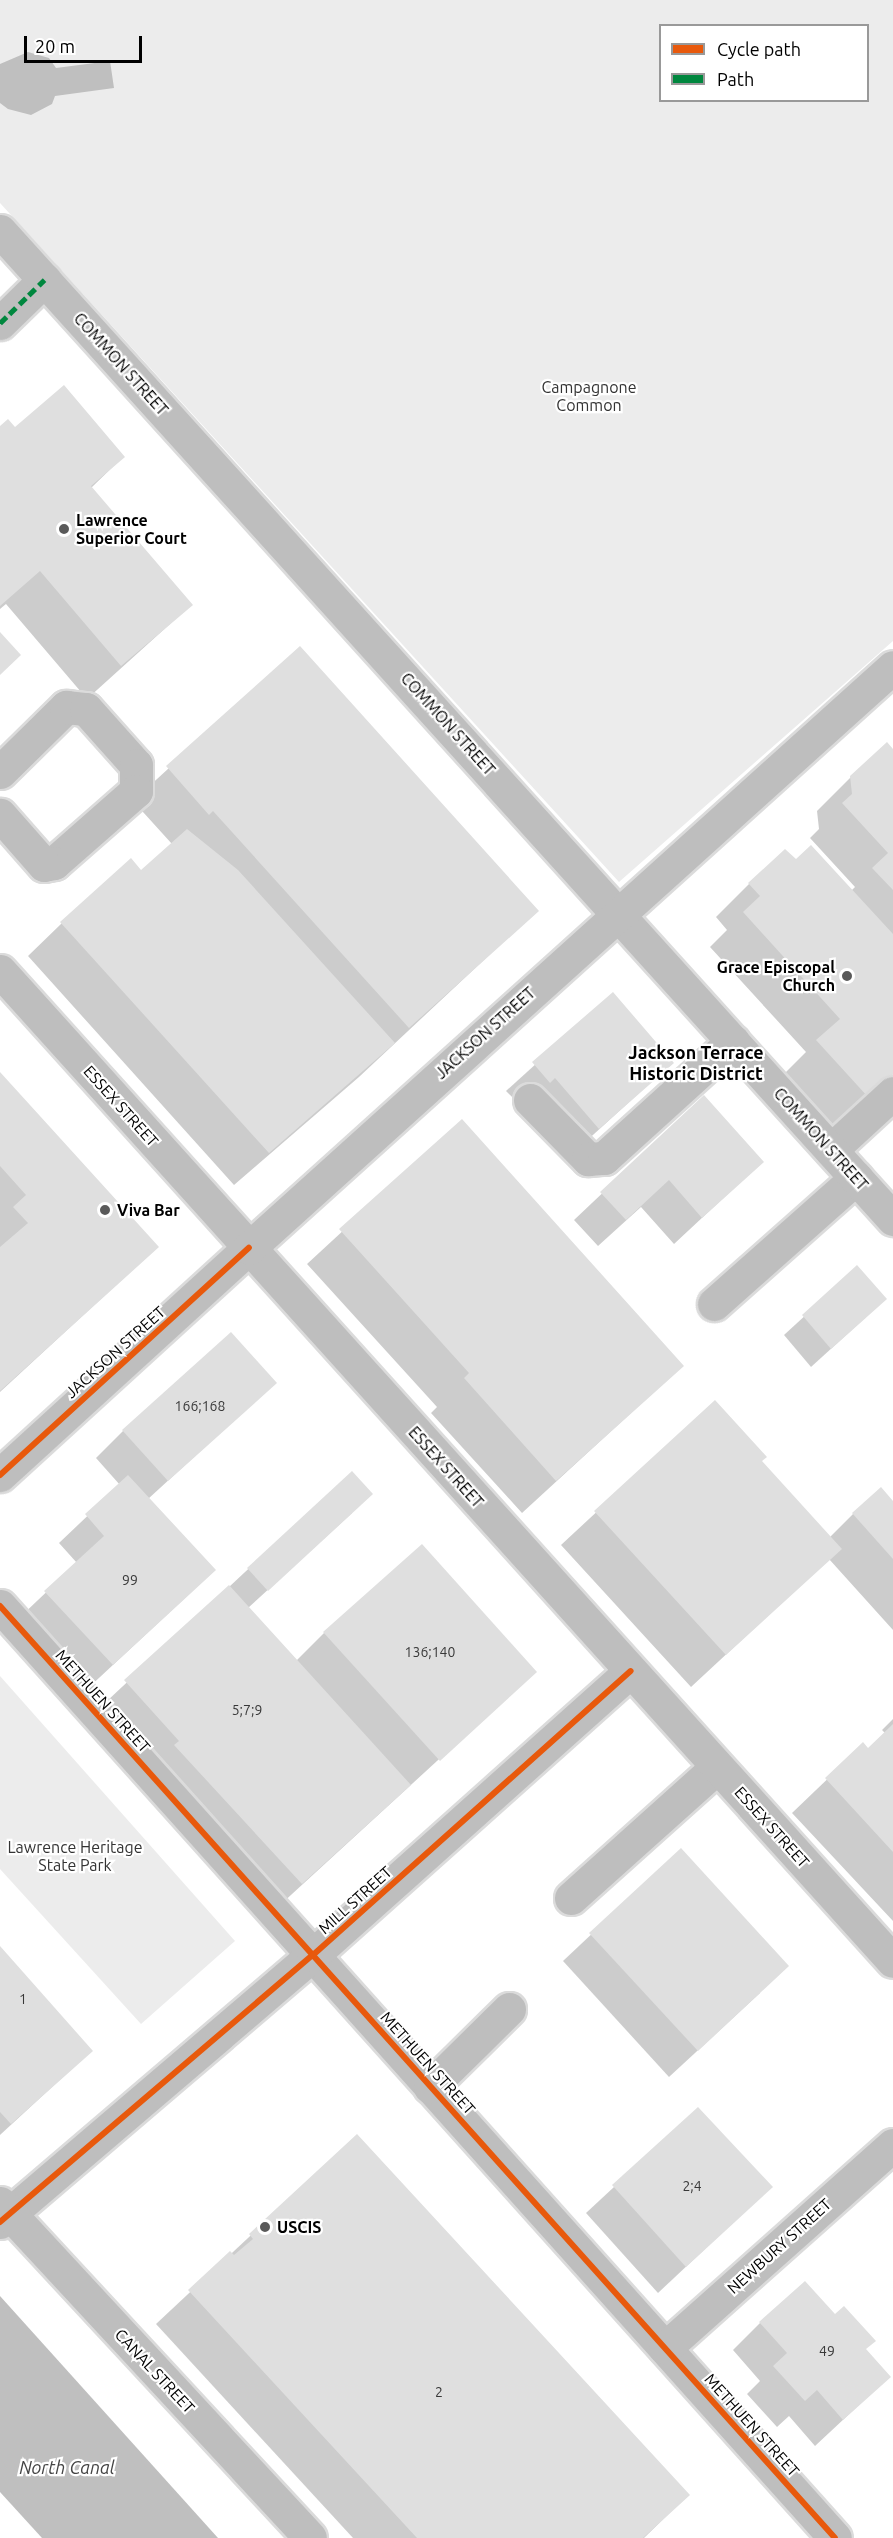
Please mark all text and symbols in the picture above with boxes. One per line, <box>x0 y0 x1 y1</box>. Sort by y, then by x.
scale bar <box>27 24 146 62</box>
legend <box>659 24 869 102</box>
text: 20 m <box>35 36 75 56</box>
text: Cycle path <box>717 39 801 59</box>
text: Path <box>717 69 754 89</box>
street label: COMMON STREET <box>70 309 172 419</box>
park label: Campagnone Common <box>541 377 637 415</box>
place label: Lawrence Superior Court <box>76 510 187 548</box>
marker: Lawrence Superior Court <box>57 522 71 536</box>
street label: COMMON STREET <box>397 669 499 779</box>
place label: Grace Episcopal Church <box>717 957 835 995</box>
marker: Grace Episcopal Church <box>840 969 854 983</box>
street label: JACKSON STREET <box>431 983 539 1083</box>
district label: Jackson Terrace Historic District <box>628 1042 764 1084</box>
street label: ESSEX STREET <box>80 1062 162 1150</box>
street label: COMMON STREET <box>770 1084 872 1194</box>
place label: Viva Bar <box>117 1200 180 1220</box>
marker: Viva Bar <box>98 1203 112 1217</box>
street label: JACKSON STREET <box>61 1302 169 1402</box>
house number: 166;168 <box>175 1398 225 1414</box>
street label: ESSEX STREET <box>405 1423 487 1511</box>
house number: 99 <box>122 1572 138 1588</box>
house number: 136;140 <box>405 1644 455 1660</box>
street label: METHUEN STREET <box>52 1646 154 1756</box>
house number: 5;7;9 <box>232 1702 262 1718</box>
street label: ESSEX STREET <box>731 1783 813 1871</box>
park label: Lawrence Heritage State Park <box>7 1837 143 1875</box>
street label: MILL STREET <box>314 1862 396 1938</box>
house number: 1 <box>19 1991 27 2007</box>
street label: METHUEN STREET <box>377 2008 479 2118</box>
house number: 2;4 <box>682 2178 702 2194</box>
street label: NEWBURY STREET <box>723 2194 835 2298</box>
place label: USCIS <box>277 2217 321 2237</box>
marker: USCIS <box>258 2220 272 2234</box>
street label: CANAL STREET <box>111 2325 199 2417</box>
house number: 49 <box>819 2343 835 2359</box>
street label: METHUEN STREET <box>701 2370 803 2480</box>
house number: 2 <box>435 2384 443 2400</box>
water label: North Canal <box>19 2456 115 2478</box>

